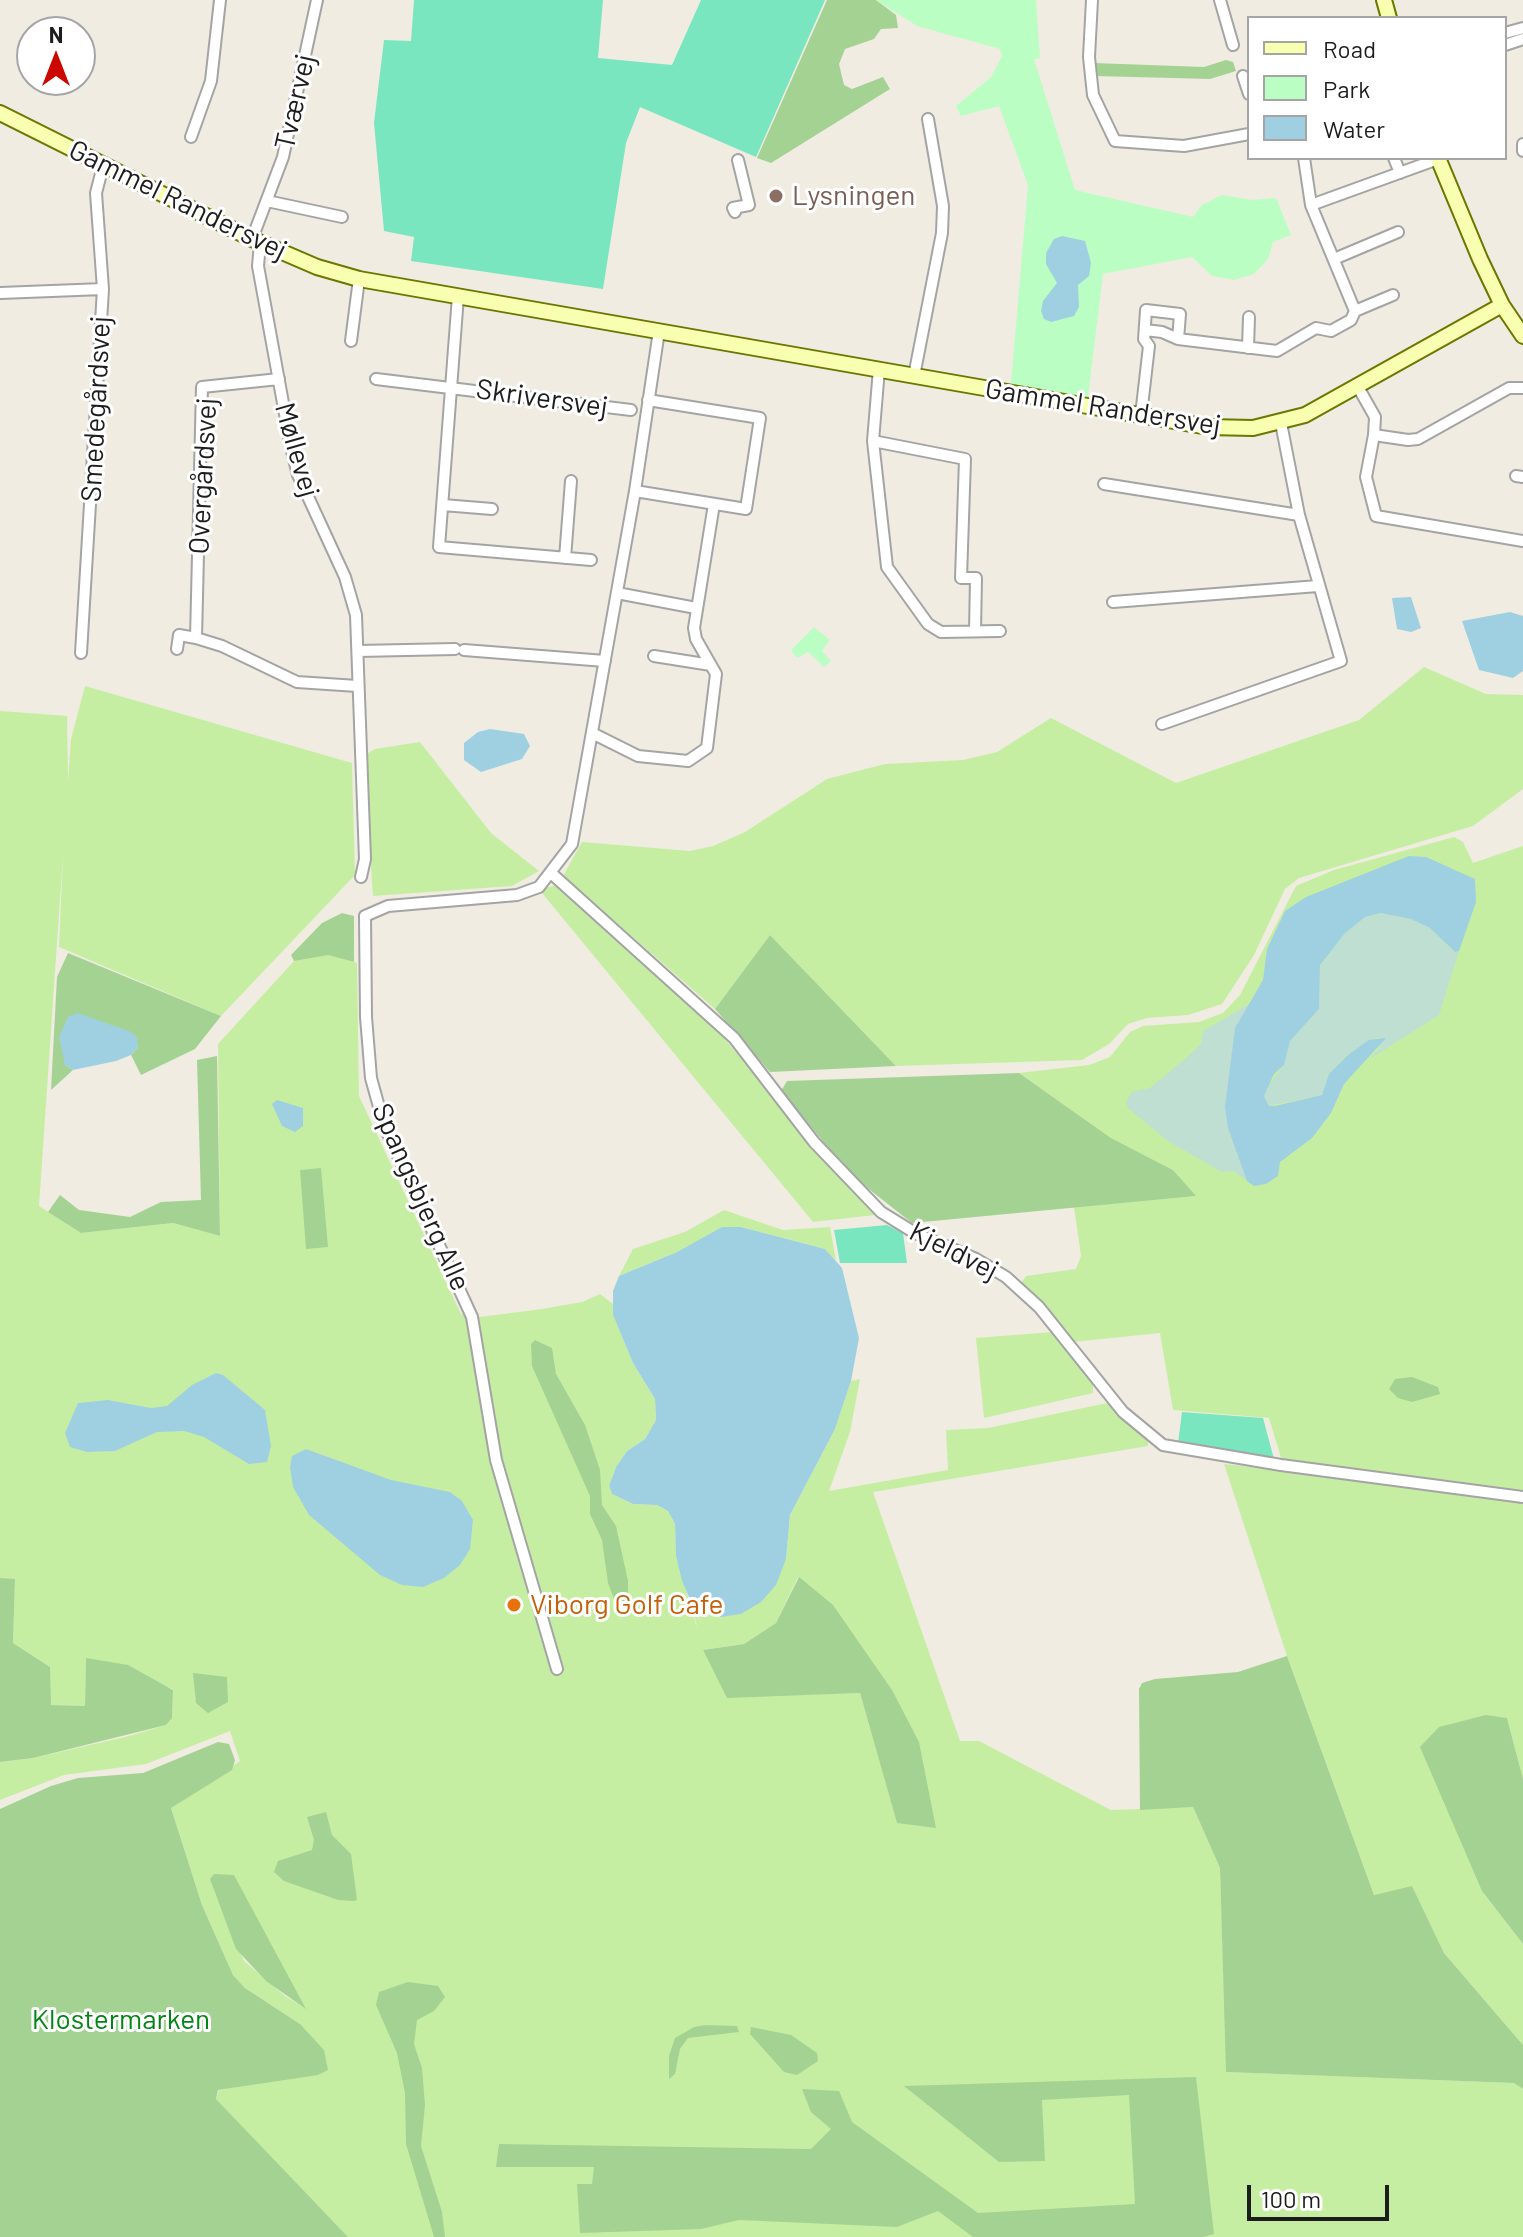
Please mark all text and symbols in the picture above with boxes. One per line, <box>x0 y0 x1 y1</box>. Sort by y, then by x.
north arrow <box>16 16 96 96</box>
legend <box>1247 16 1507 160</box>
text: N <box>49 21 63 47</box>
text: Road <box>1323 34 1376 63</box>
street label: Tværvej <box>268 51 322 153</box>
text: Park <box>1323 74 1370 103</box>
text: Water <box>1323 114 1385 143</box>
street label: Gammel Randersvej <box>64 133 292 267</box>
place label: Lysningen <box>792 179 915 213</box>
marker: Lysningen <box>767 187 785 205</box>
street label: Smedegårdsvej <box>74 315 118 503</box>
street label: Skriversvej <box>474 372 610 424</box>
street label: Gammel Randersvej <box>983 372 1223 442</box>
street label: Overgårdsvej <box>182 397 224 555</box>
street label: Møllevej <box>268 399 326 501</box>
street label: Spangsbjerg Alle <box>365 1098 477 1296</box>
street label: Kjeldvej <box>904 1214 1004 1288</box>
place label: Viborg Golf Cafe <box>530 1588 723 1622</box>
marker: Viborg Golf Cafe <box>505 1596 523 1614</box>
park label: Klostermarken <box>32 2003 210 2037</box>
scale bar <box>1251 2169 1393 2219</box>
text: 100 m <box>1261 2184 1321 2213</box>

